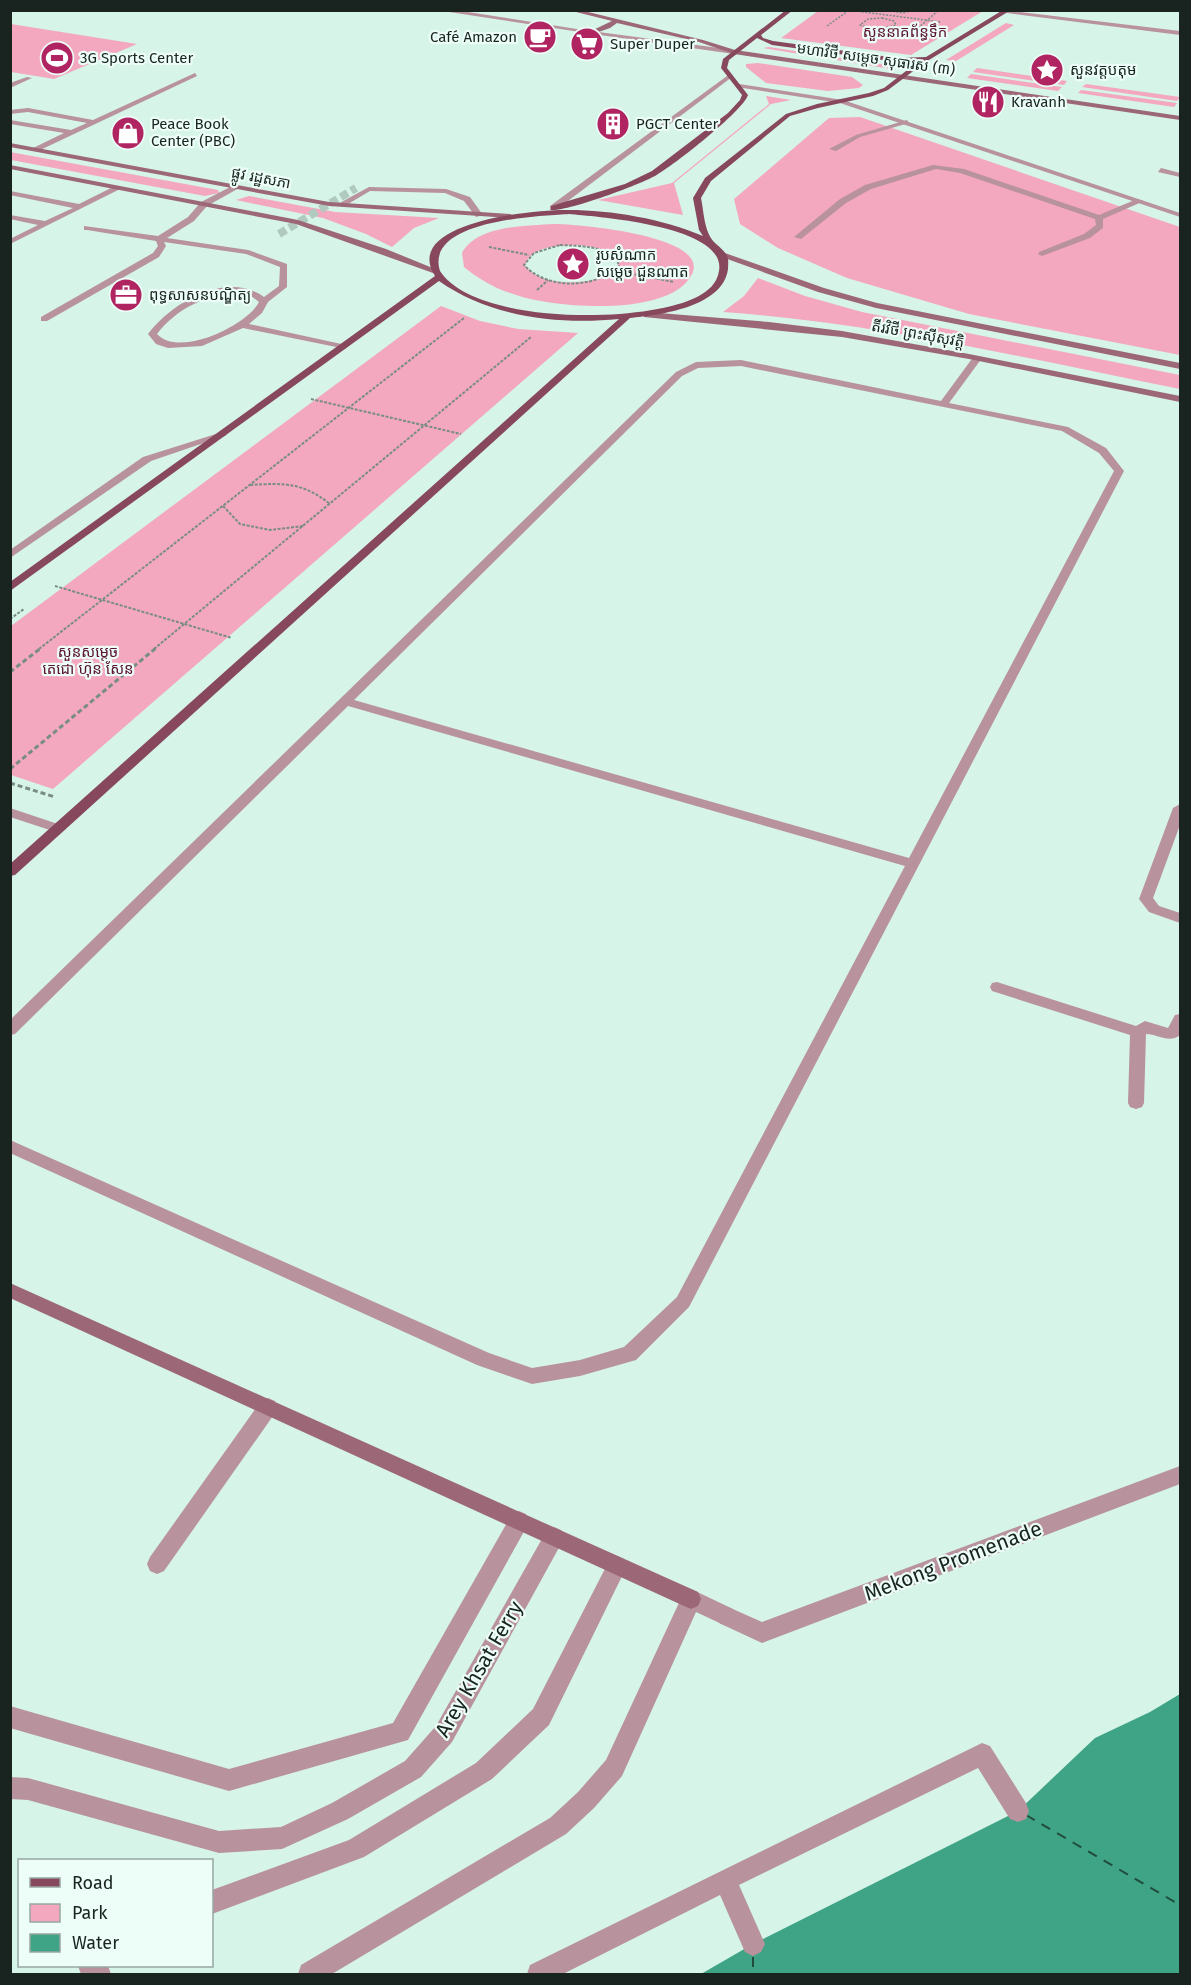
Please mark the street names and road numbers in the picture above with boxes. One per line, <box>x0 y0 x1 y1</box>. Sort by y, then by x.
street label: មហាវិថី សម្តេច សុធារស (៣) <box>796 38 957 79</box>
street label: ផ្លូវ រដ្ឋសភា <box>229 163 292 197</box>
street label: តីរវិថី ព្រះស៊ីសុវត្តិ <box>870 316 966 351</box>
street label: Mekong Promenade <box>861 1515 1045 1607</box>
street label: Arey Khsat Ferry <box>429 1596 529 1742</box>

